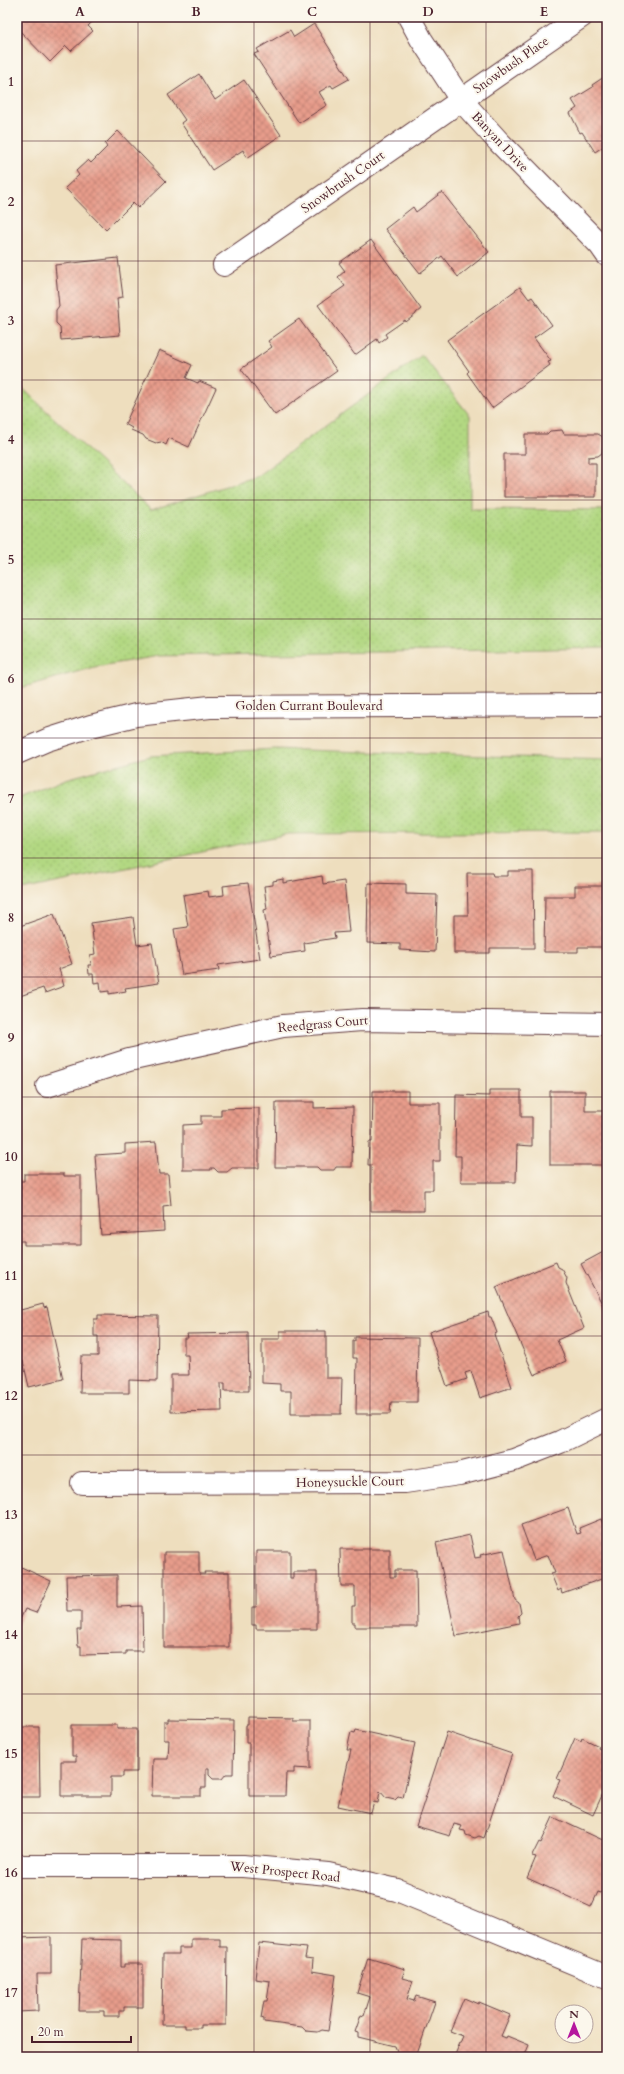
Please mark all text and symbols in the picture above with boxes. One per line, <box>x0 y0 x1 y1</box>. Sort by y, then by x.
text: A <box>75 3 85 21</box>
text: B <box>191 3 201 21</box>
text: C <box>307 3 317 21</box>
text: D <box>422 3 434 21</box>
text: E <box>540 3 548 21</box>
street label: Snowbush Place <box>469 32 553 98</box>
text: 1 <box>8 73 14 91</box>
street label: Banyan Drive <box>467 108 533 176</box>
street label: Snowbrush Court <box>298 146 388 218</box>
text: 2 <box>8 193 15 211</box>
text: 3 <box>8 312 15 330</box>
text: 4 <box>8 431 15 449</box>
text: 5 <box>8 551 14 569</box>
text: 6 <box>8 670 15 688</box>
street label: Golden Currant Boulevard <box>235 697 383 715</box>
text: 7 <box>8 790 15 808</box>
text: 8 <box>8 909 14 927</box>
street label: Reedgrass Court <box>277 1011 369 1037</box>
text: 9 <box>8 1029 15 1047</box>
text: 10 <box>4 1148 18 1166</box>
text: 11 <box>4 1267 18 1285</box>
text: 12 <box>4 1387 18 1405</box>
street label: Honeysuckle Court <box>296 1472 404 1492</box>
text: 13 <box>4 1506 18 1524</box>
text: 14 <box>4 1626 18 1644</box>
text: 15 <box>4 1745 18 1763</box>
street label: West Prospect Road <box>228 1857 341 1887</box>
text: 16 <box>4 1864 18 1882</box>
text: 17 <box>4 1984 18 2002</box>
north arrow <box>554 2004 594 2044</box>
text: N <box>569 2007 579 2022</box>
scale bar <box>32 2018 131 2044</box>
text: 20 m <box>38 2024 65 2040</box>

